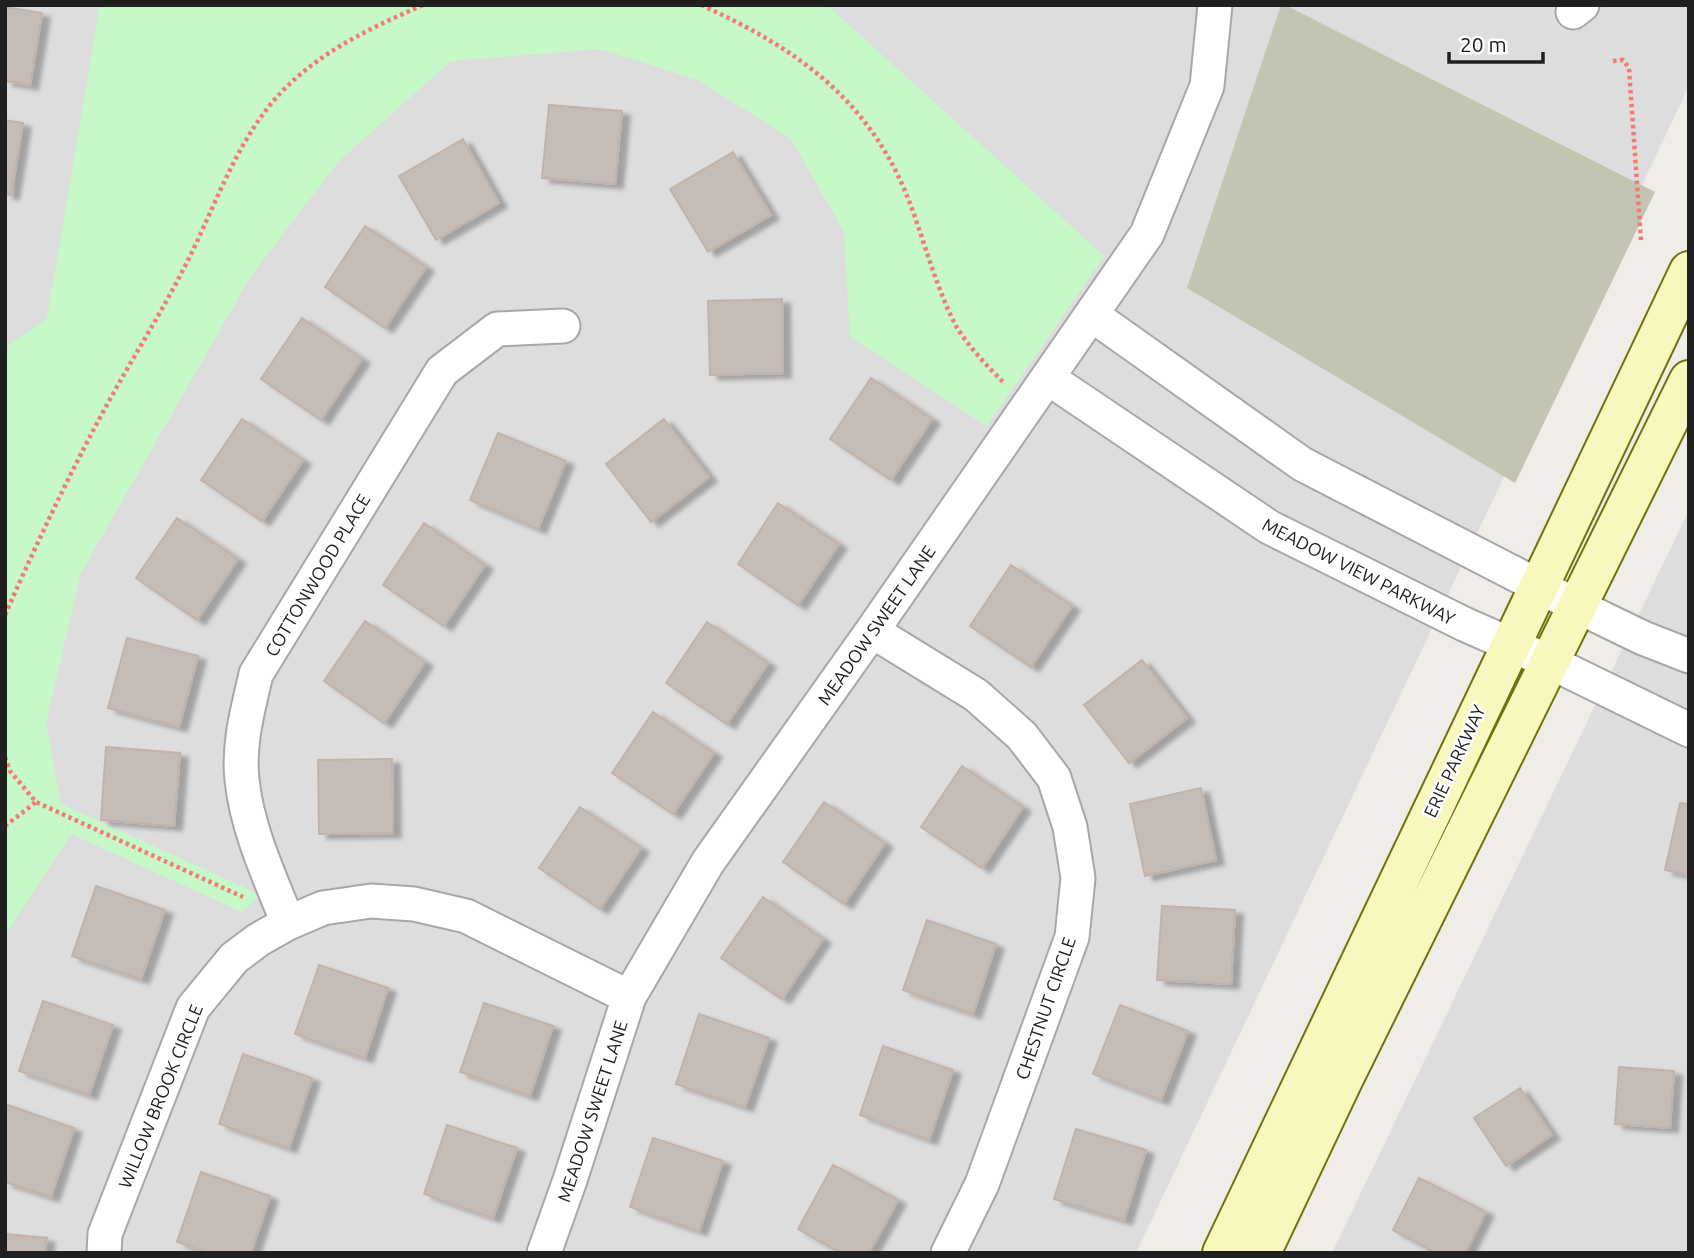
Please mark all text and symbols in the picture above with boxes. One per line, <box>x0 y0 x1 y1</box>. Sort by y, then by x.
scale bar <box>1449 21 1544 65</box>
text: 20 m <box>1460 32 1507 56</box>
street label: COTTONWOOD PLACE <box>261 490 373 660</box>
street label: MEADOW VIEW PARKWAY <box>1259 514 1459 629</box>
street label: MEADOW SWEET LANE <box>813 542 939 708</box>
street label: ERIE PARKWAY <box>1419 701 1489 820</box>
street label: CHESTNUT CIRCLE <box>1011 934 1079 1082</box>
street label: WILLOW BROOK CIRCLE <box>114 1001 206 1191</box>
street label: MEADOW SWEET LANE <box>553 1018 631 1204</box>

